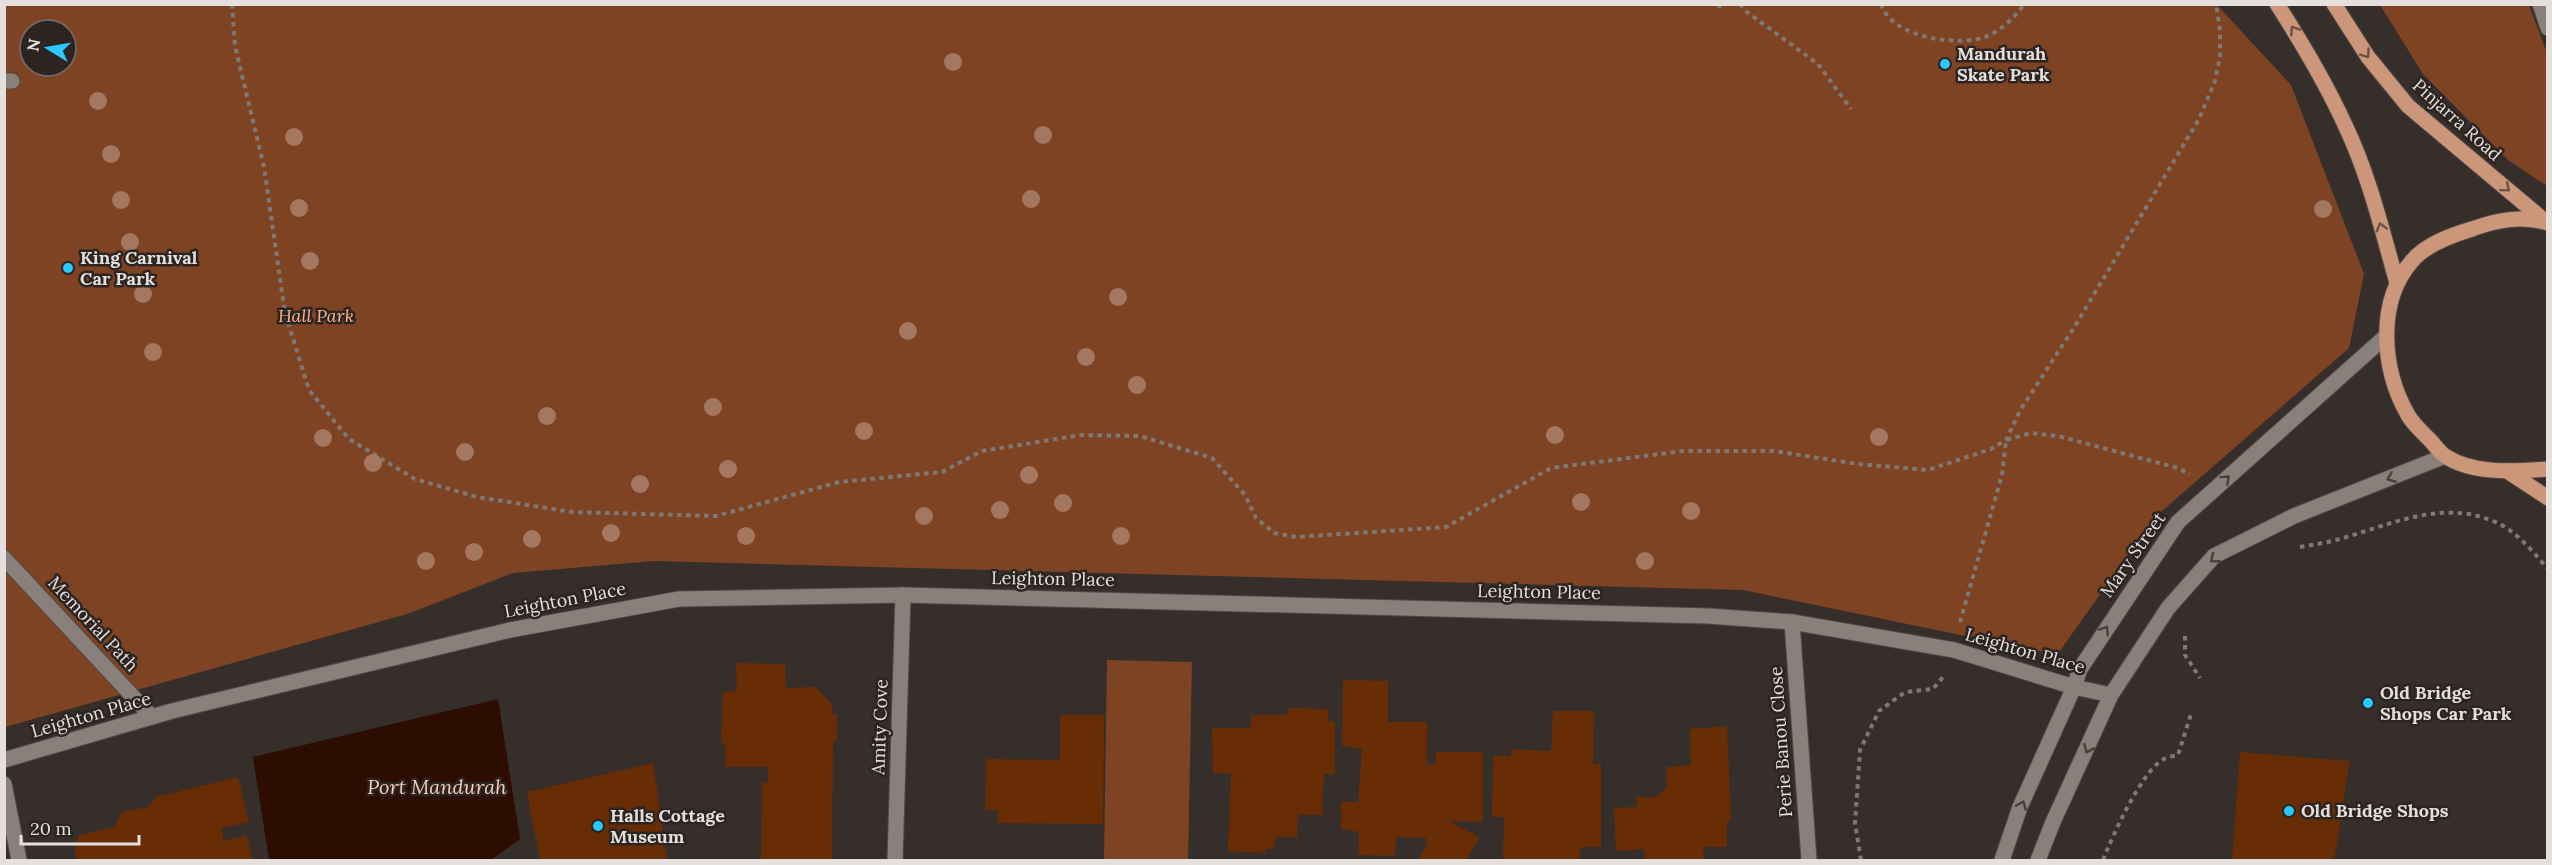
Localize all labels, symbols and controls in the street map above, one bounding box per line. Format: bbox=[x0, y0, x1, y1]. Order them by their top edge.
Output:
north arrow bbox=[18, 18, 78, 78]
one-way arrow bbox=[2290, 26, 2301, 37]
text: N bbox=[22, 37, 44, 53]
place label: Mandurah Skate Park bbox=[1957, 42, 2050, 86]
one-way arrow bbox=[2359, 47, 2370, 58]
marker: Mandurah Skate Park bbox=[1938, 57, 1952, 71]
street label: Pinjarra Road bbox=[2408, 74, 2507, 166]
one-way arrow bbox=[2499, 181, 2510, 192]
one-way arrow bbox=[2376, 222, 2388, 233]
place label: King Carnival Car Park bbox=[80, 246, 198, 290]
marker: King Carnival Car Park bbox=[61, 261, 75, 275]
park label: Hall Park bbox=[278, 304, 354, 327]
one-way arrow bbox=[2386, 471, 2397, 483]
one-way arrow bbox=[2219, 475, 2230, 486]
street label: Mary Street bbox=[2095, 507, 2170, 602]
one-way arrow bbox=[2210, 551, 2221, 562]
street label: Leighton Place bbox=[991, 566, 1115, 591]
street label: Memorial Path bbox=[43, 571, 144, 676]
street label: Leighton Place bbox=[502, 576, 628, 623]
street label: Leighton Place bbox=[1477, 579, 1601, 604]
street label: Leighton Place bbox=[1963, 622, 2088, 679]
one-way arrow bbox=[2098, 626, 2110, 636]
street label: Perie Banou Close bbox=[1764, 666, 1797, 818]
street label: Amity Cove bbox=[866, 679, 893, 776]
place label: Old Bridge Shops Car Park bbox=[2380, 681, 2512, 725]
street label: Leighton Place bbox=[28, 686, 154, 743]
marker: Old Bridge Shops Car Park bbox=[2361, 696, 2375, 710]
one-way arrow bbox=[2083, 742, 2095, 753]
water label: Port Mandurah bbox=[367, 774, 507, 799]
place label: Old Bridge Shops bbox=[2301, 799, 2449, 822]
one-way arrow bbox=[2015, 801, 2027, 812]
place label: Halls Cottage Museum bbox=[610, 804, 725, 848]
marker: Old Bridge Shops bbox=[2282, 804, 2296, 818]
scale bar bbox=[21, 808, 140, 846]
text: 20 m bbox=[30, 817, 72, 840]
marker: Halls Cottage Museum bbox=[591, 819, 605, 833]

